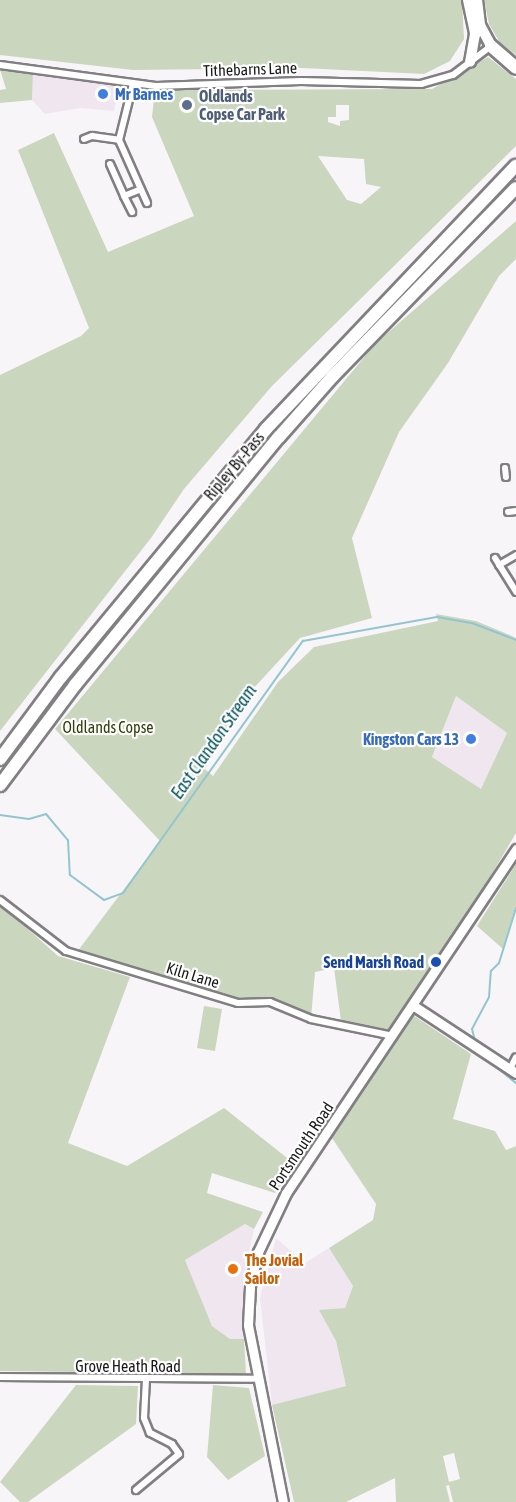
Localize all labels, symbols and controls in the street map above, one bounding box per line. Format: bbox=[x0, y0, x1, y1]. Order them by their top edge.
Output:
street label: Tithebarns Lane bbox=[203, 58, 297, 80]
place label: Mr Barnes bbox=[115, 84, 173, 104]
place label: Oldlands Copse Car Park bbox=[199, 86, 285, 124]
marker: Mr Barnes bbox=[96, 87, 110, 101]
marker: Oldlands Copse Car Park bbox=[180, 98, 194, 112]
street label: Ripley By-Pass bbox=[200, 428, 268, 504]
water label: East Clandon Stream bbox=[167, 681, 261, 803]
park label: Oldlands Copse bbox=[62, 717, 154, 737]
place label: Kingston Cars 13 bbox=[363, 729, 459, 749]
marker: Kingston Cars 13 bbox=[464, 732, 478, 746]
place label: Send Marsh Road bbox=[323, 952, 424, 972]
marker: Send Marsh Road bbox=[429, 955, 443, 969]
street label: Kiln Lane bbox=[164, 958, 222, 992]
street label: Portsmouth Road bbox=[265, 1098, 337, 1194]
place label: The Jovial Sailor bbox=[245, 1250, 303, 1288]
marker: The Jovial Sailor bbox=[226, 1262, 240, 1276]
street label: Grove Heath Road bbox=[75, 1356, 181, 1376]

